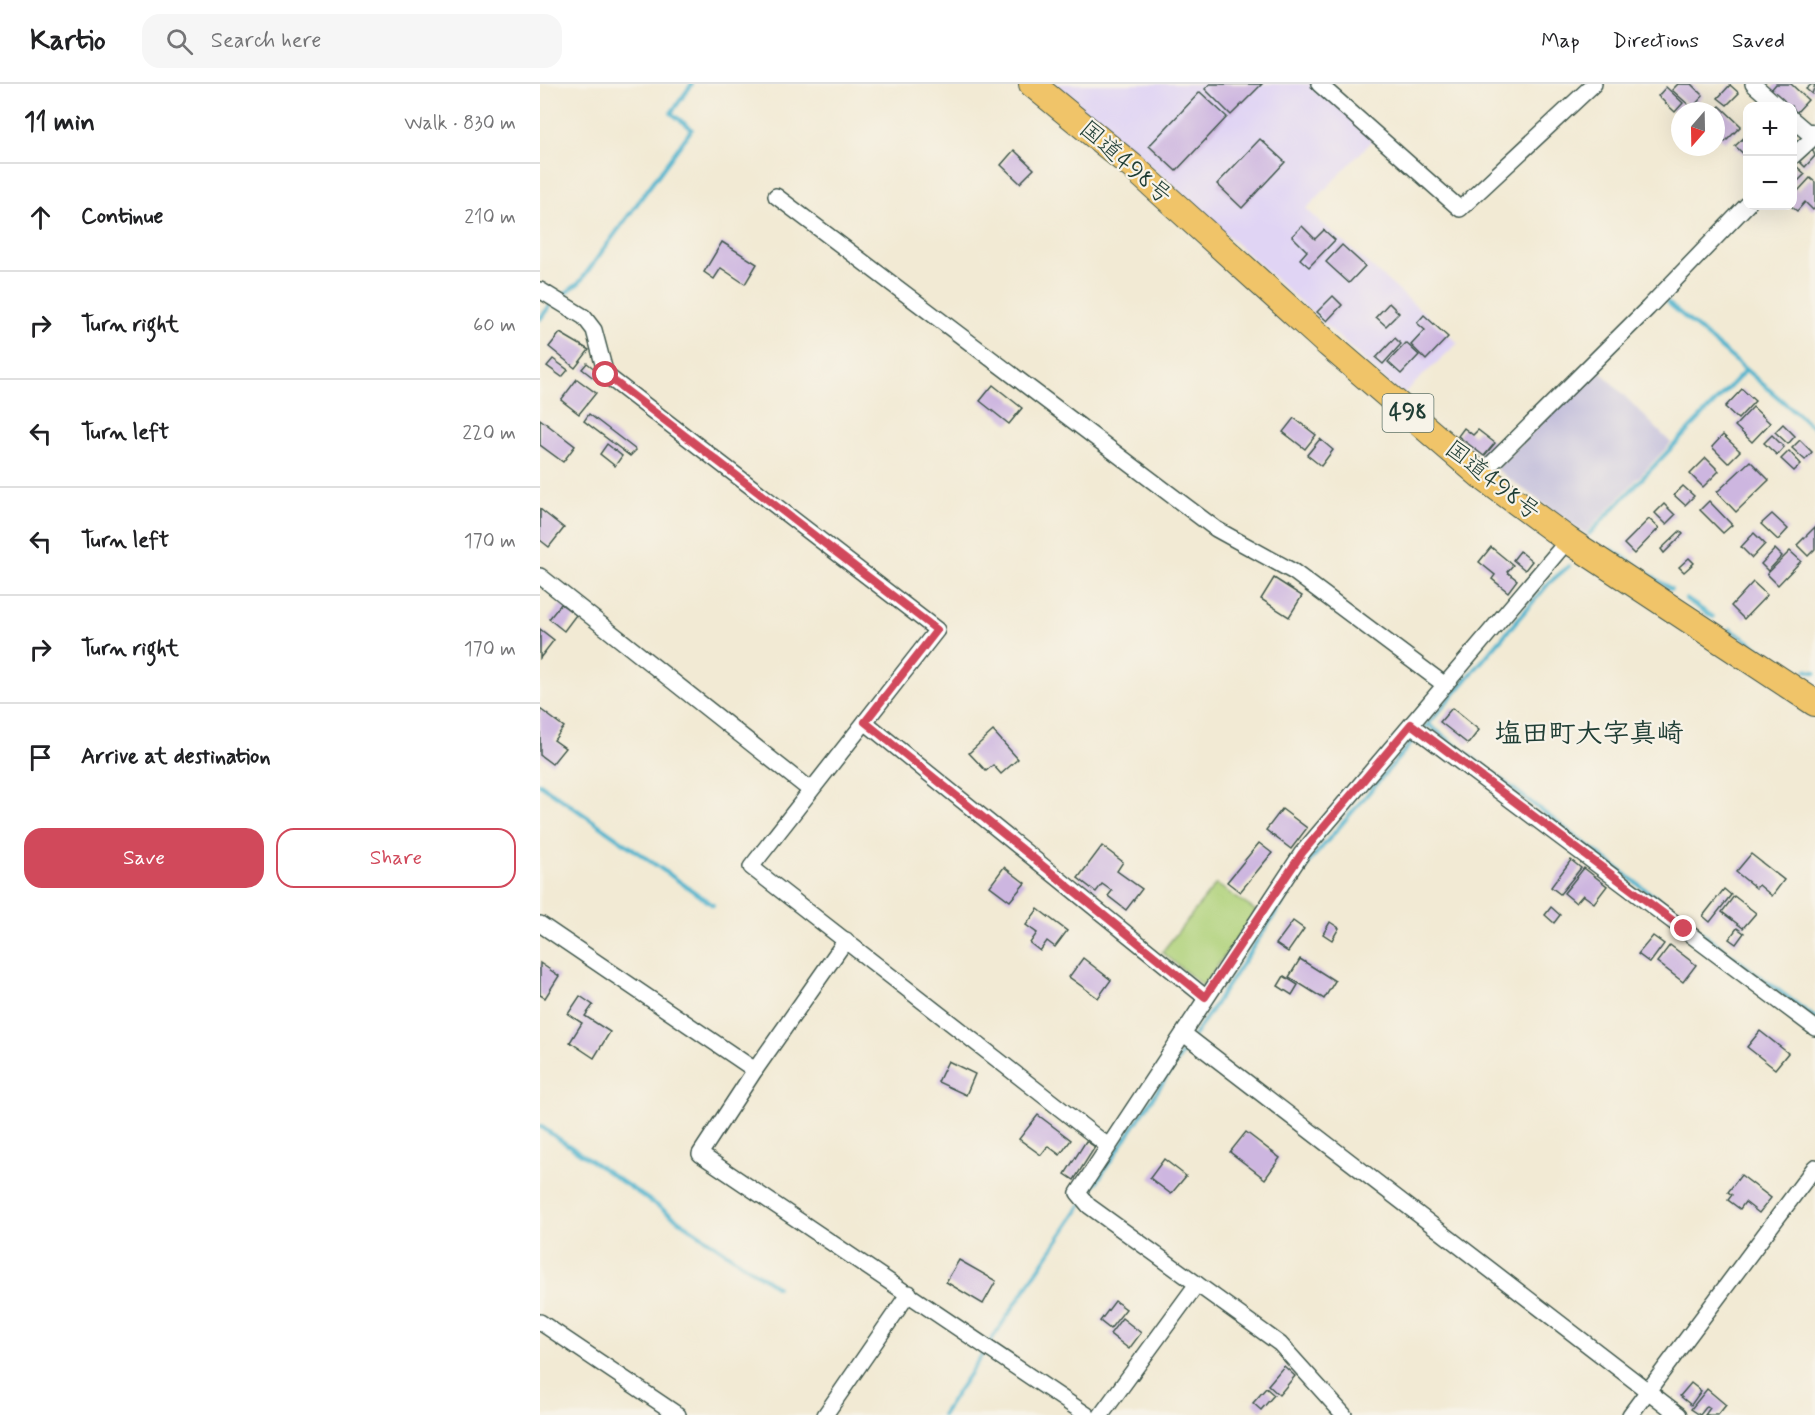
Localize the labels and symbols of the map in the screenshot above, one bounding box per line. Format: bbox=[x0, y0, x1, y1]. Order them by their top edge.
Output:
north arrow bbox=[1671, 102, 1725, 156]
street label: 国道498号 bbox=[1072, 114, 1178, 212]
route start bbox=[592, 361, 618, 387]
road number: 498 bbox=[1382, 394, 1434, 432]
street label: 国道498号 bbox=[1438, 434, 1546, 528]
district label: 塩田町大字真崎 bbox=[1495, 717, 1684, 752]
route end bbox=[1670, 915, 1696, 941]

